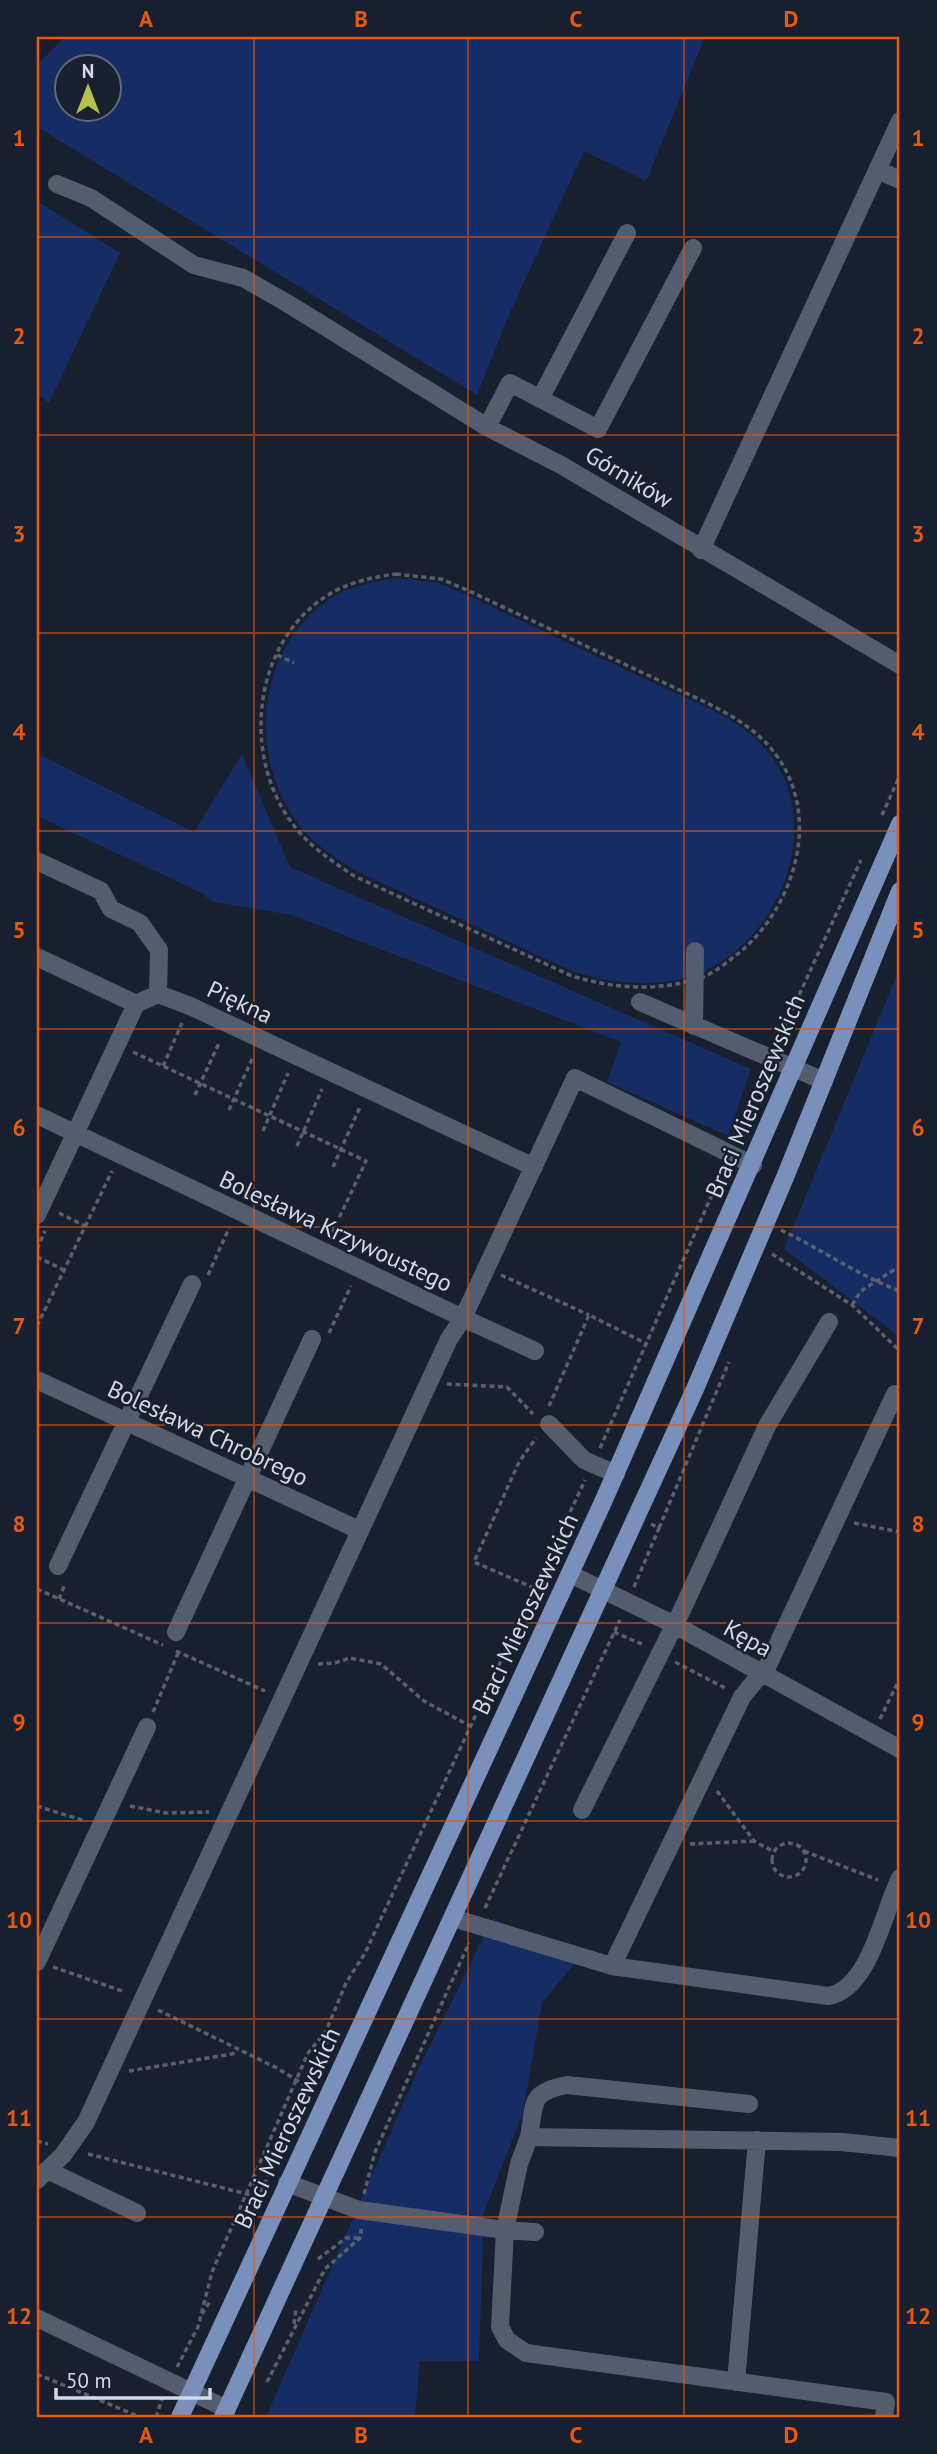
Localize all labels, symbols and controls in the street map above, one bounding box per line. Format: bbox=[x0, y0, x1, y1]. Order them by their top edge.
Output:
text: A bbox=[139, 4, 153, 33]
text: B bbox=[354, 4, 368, 33]
text: C bbox=[570, 4, 583, 33]
text: D bbox=[784, 4, 798, 33]
north arrow bbox=[52, 52, 122, 122]
text: N bbox=[82, 59, 94, 83]
text: 1 bbox=[12, 123, 26, 152]
text: 1 bbox=[911, 123, 925, 152]
text: 2 bbox=[12, 321, 26, 350]
text: 2 bbox=[911, 321, 925, 350]
street label: Górników bbox=[580, 439, 679, 515]
text: 3 bbox=[12, 519, 26, 548]
text: 3 bbox=[911, 519, 925, 548]
text: 4 bbox=[12, 717, 26, 746]
text: 4 bbox=[911, 717, 925, 746]
text: 5 bbox=[12, 915, 26, 944]
text: 5 bbox=[911, 915, 925, 944]
street label: Piękna bbox=[202, 973, 278, 1031]
street label: Braci Mieroszewskich bbox=[698, 989, 812, 1203]
text: 6 bbox=[12, 1113, 26, 1142]
text: 6 bbox=[911, 1113, 925, 1142]
street label: Bolesława Krzywoustego bbox=[214, 1163, 458, 1299]
text: 7 bbox=[12, 1311, 26, 1340]
text: 7 bbox=[911, 1311, 925, 1340]
street label: Bolesława Chrobrego bbox=[103, 1373, 313, 1493]
street label: Braci Mieroszewskich bbox=[465, 1508, 585, 1720]
text: 8 bbox=[12, 1509, 26, 1538]
text: 8 bbox=[911, 1509, 925, 1538]
street label: Kępa bbox=[718, 1612, 778, 1664]
text: 9 bbox=[12, 1707, 26, 1736]
text: 9 bbox=[911, 1707, 925, 1736]
text: 10 bbox=[6, 1905, 32, 1934]
text: 10 bbox=[905, 1905, 931, 1934]
street label: Braci Mieroszewskich bbox=[227, 2022, 347, 2234]
text: 11 bbox=[6, 2103, 32, 2132]
text: 11 bbox=[905, 2103, 931, 2132]
text: 12 bbox=[6, 2301, 32, 2330]
text: 12 bbox=[905, 2301, 931, 2330]
scale bar bbox=[56, 2356, 210, 2400]
text: 50 m bbox=[66, 2367, 112, 2394]
text: A bbox=[139, 2420, 153, 2449]
text: B bbox=[354, 2420, 368, 2449]
text: C bbox=[570, 2420, 583, 2449]
text: D bbox=[784, 2420, 798, 2449]

